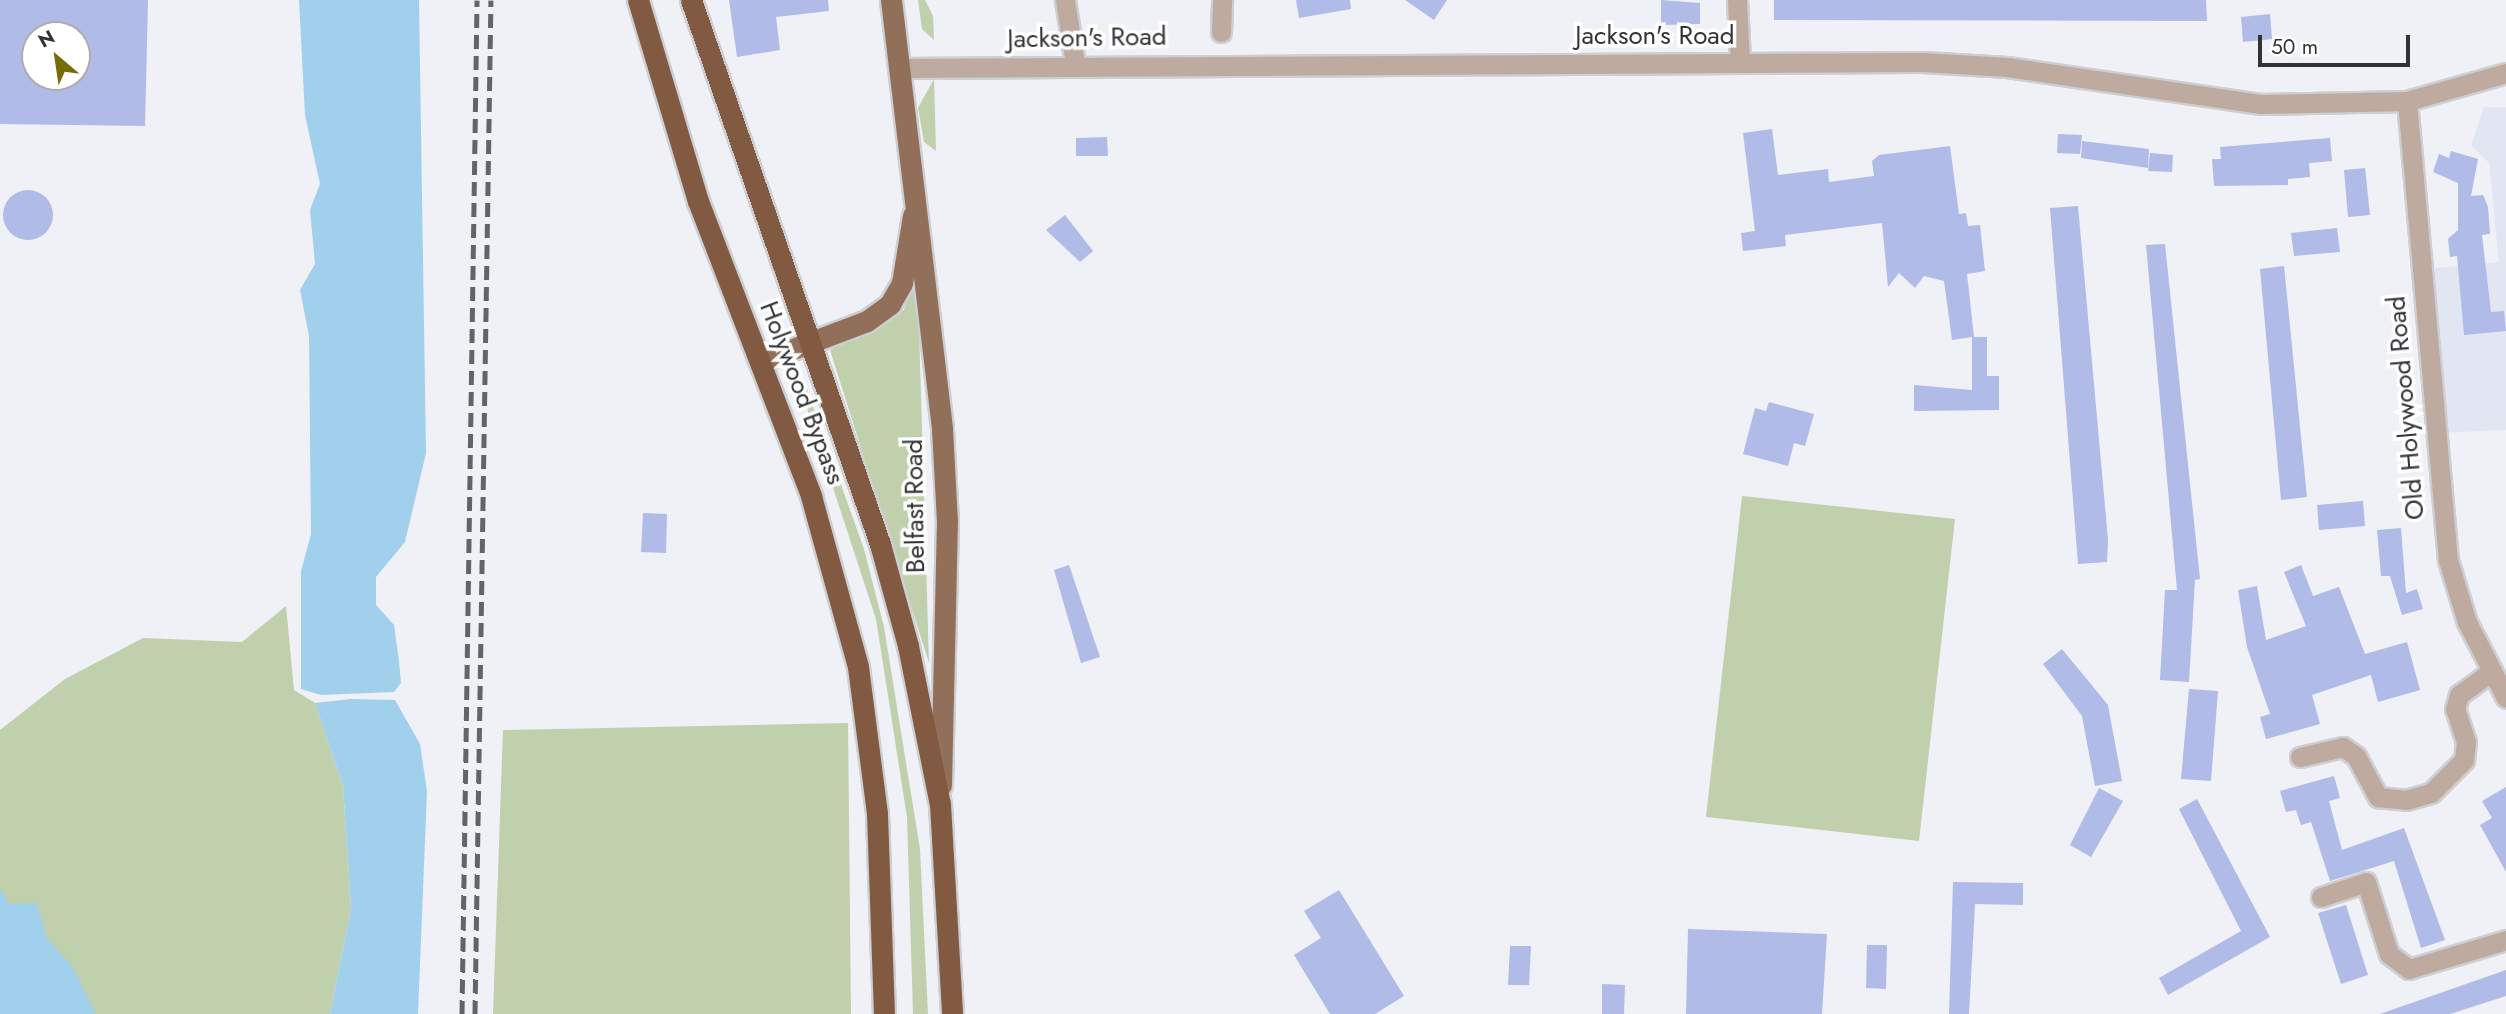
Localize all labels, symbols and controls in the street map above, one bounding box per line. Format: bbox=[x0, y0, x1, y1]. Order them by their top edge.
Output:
street label: Jackson's Road bbox=[1575, 20, 1735, 52]
north arrow bbox=[21, 21, 91, 91]
street label: Jackson's Road bbox=[1007, 21, 1167, 55]
scale bar bbox=[2261, 21, 2413, 65]
text: N bbox=[33, 23, 60, 54]
text: 50 m bbox=[2271, 32, 2318, 62]
street label: Old Holywood Road bbox=[2381, 295, 2431, 521]
street label: Holywood Bypass bbox=[753, 297, 851, 489]
street label: Belfast Road bbox=[898, 439, 932, 573]

